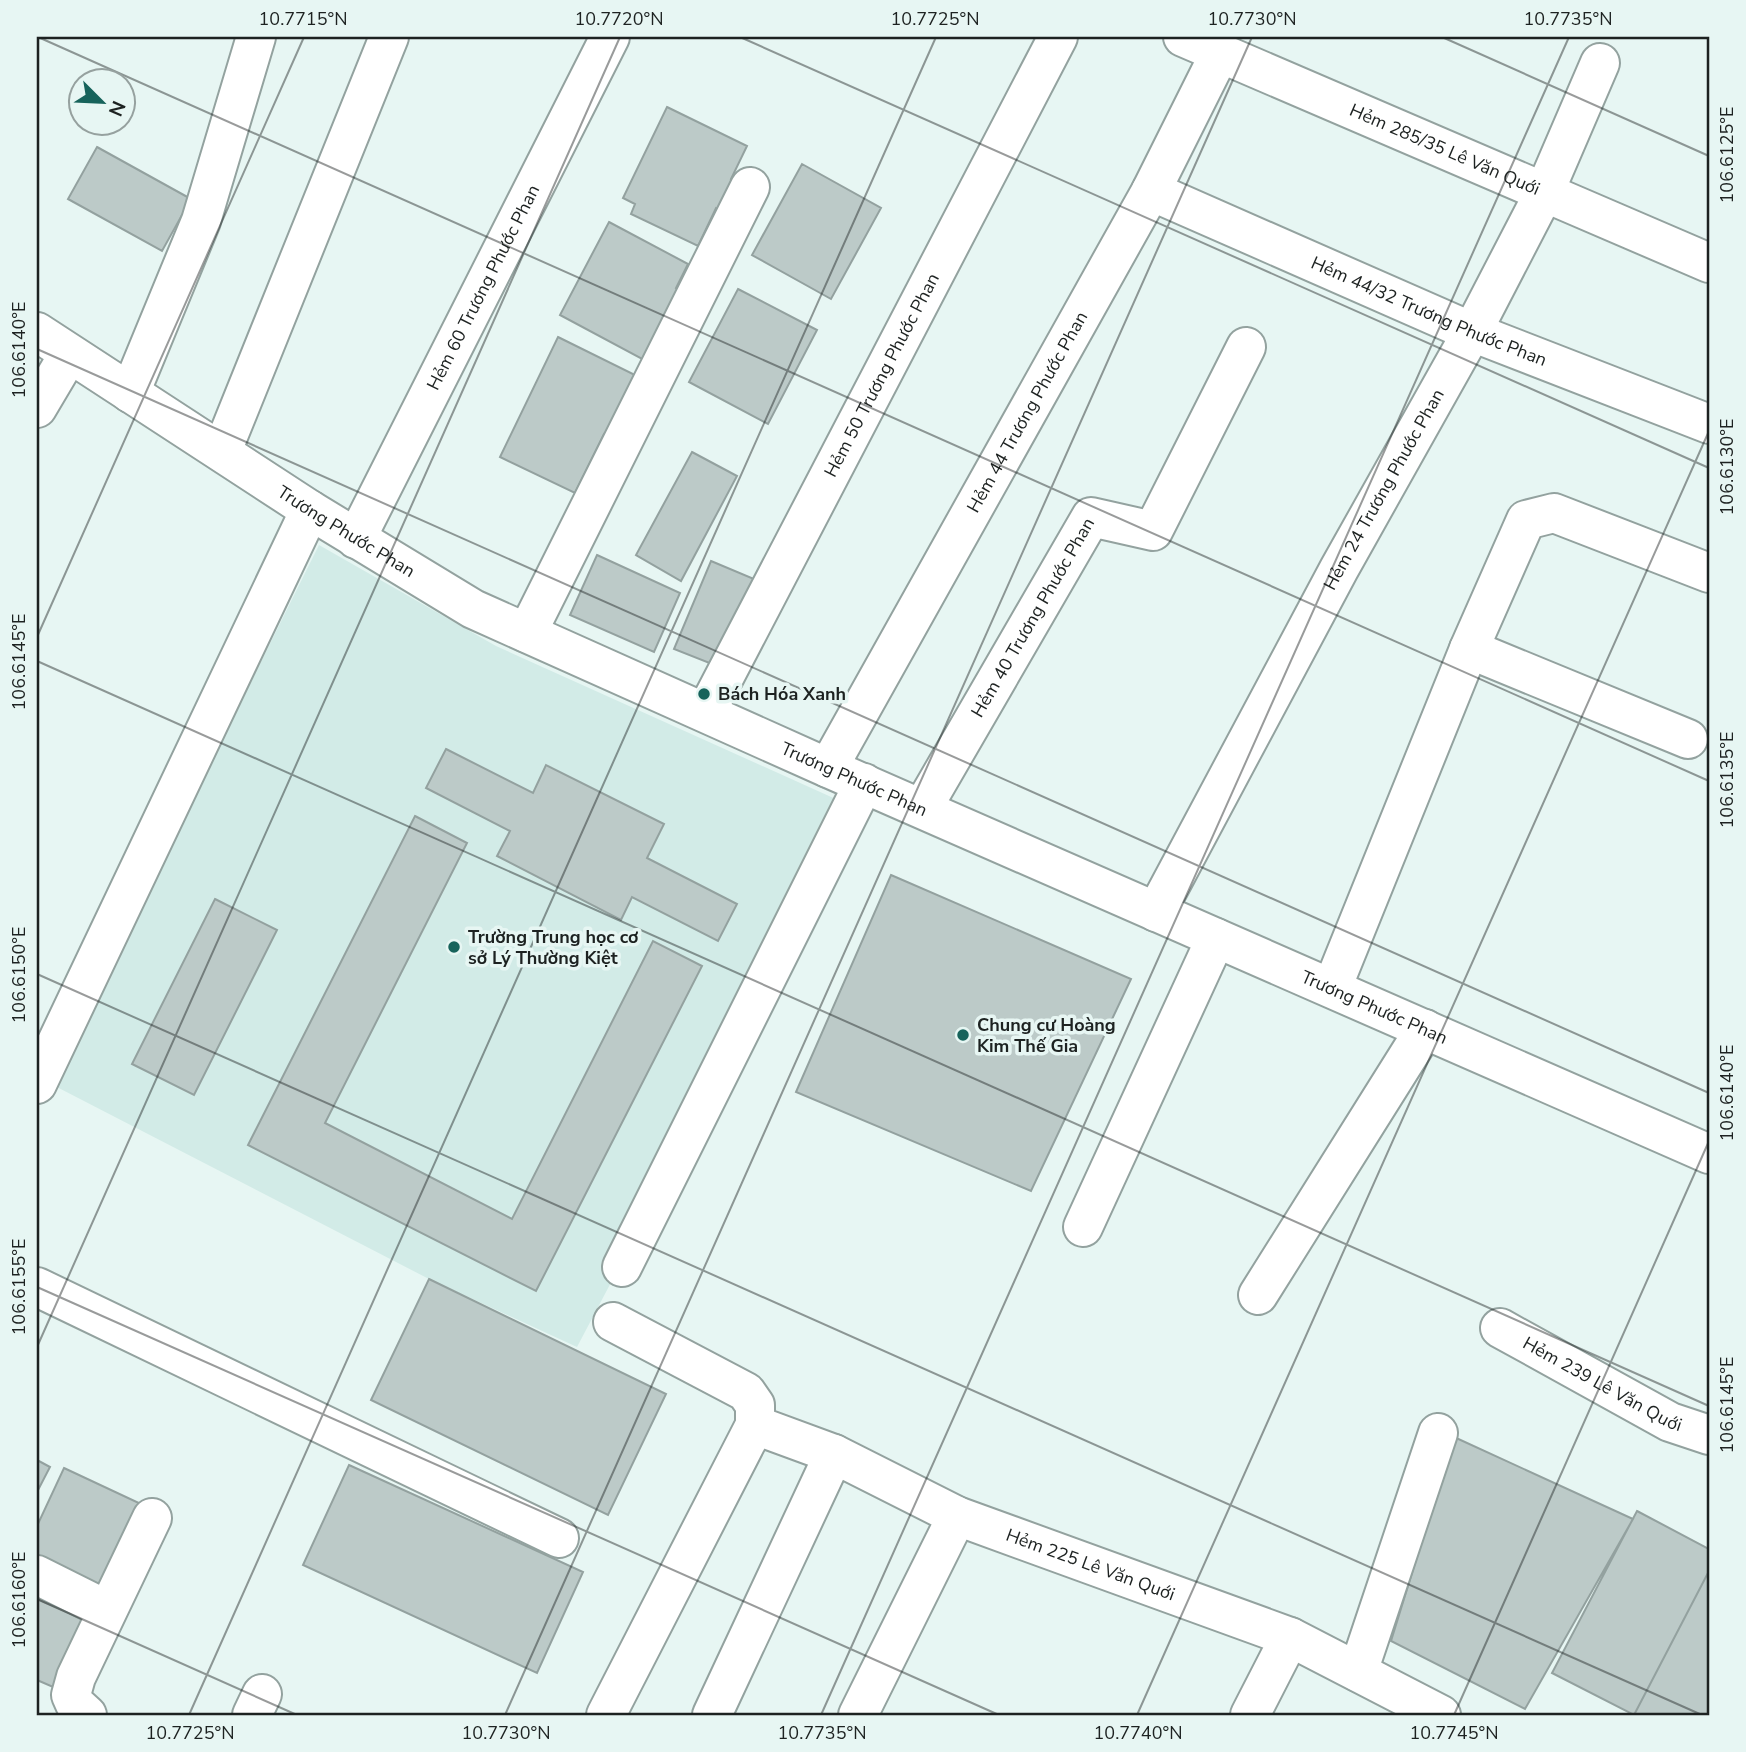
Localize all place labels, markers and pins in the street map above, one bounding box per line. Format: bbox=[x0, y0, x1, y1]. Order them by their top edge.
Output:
place label: Bách Hóa Xanh bbox=[718, 682, 846, 706]
marker: Bách Hóa Xanh bbox=[696, 686, 712, 702]
place label: Trường Trung học cơ sở Lý Thường Kiệt bbox=[468, 925, 638, 970]
marker: Trường Trung học cơ sở Lý Thường Kiệt bbox=[446, 939, 462, 955]
place label: Chung cư Hoàng Kim Thế Gia bbox=[977, 1013, 1116, 1058]
marker: Chung cư Hoàng Kim Thế Gia bbox=[955, 1027, 971, 1043]

